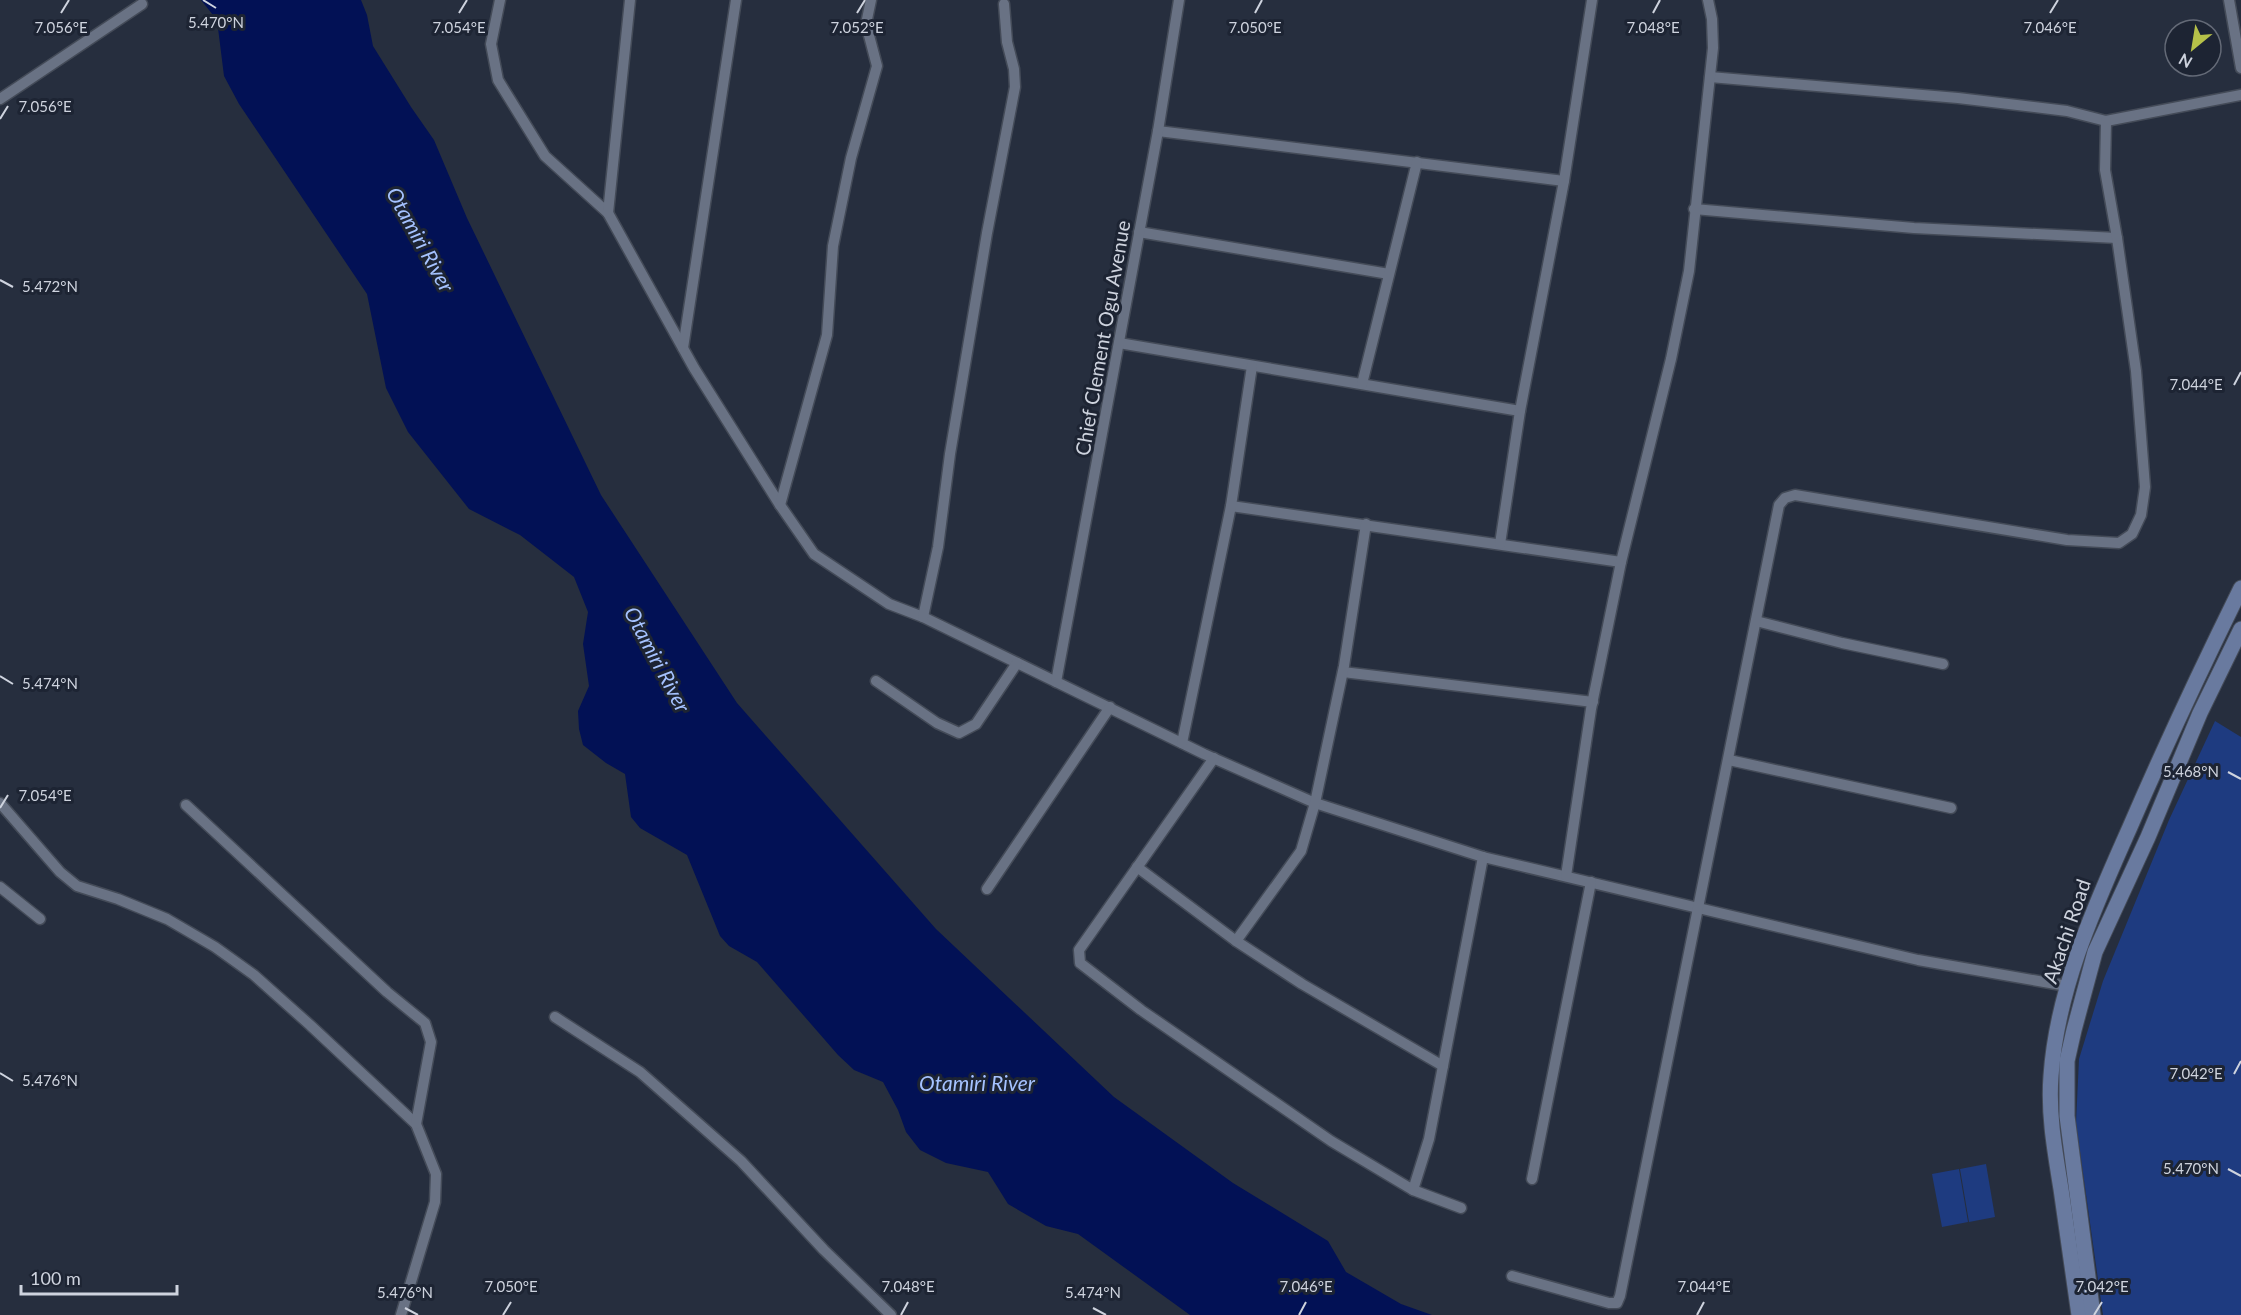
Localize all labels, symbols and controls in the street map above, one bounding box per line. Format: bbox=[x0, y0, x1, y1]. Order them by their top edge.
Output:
text: 5.470°N bbox=[188, 13, 244, 31]
text: 7.056°E bbox=[34, 18, 88, 36]
text: 7.054°E bbox=[432, 18, 486, 36]
text: 7.052°E bbox=[830, 18, 884, 36]
text: 7.050°E bbox=[1228, 18, 1282, 36]
text: 7.048°E bbox=[1626, 18, 1680, 36]
text: 7.046°E bbox=[2023, 18, 2077, 36]
north arrow bbox=[2163, 18, 2223, 78]
text: N bbox=[2175, 50, 2195, 73]
text: 7.056°E bbox=[18, 97, 72, 115]
water label: Otamiri River bbox=[382, 182, 460, 296]
street label: Chief Clement Ogu Avenue bbox=[1069, 218, 1135, 458]
text: 5.472°N bbox=[22, 277, 78, 295]
text: 7.044°E bbox=[2169, 375, 2223, 393]
water label: Otamiri River bbox=[620, 602, 697, 717]
text: 5.474°N bbox=[22, 674, 78, 692]
text: 5.468°N bbox=[2163, 762, 2219, 780]
text: 7.054°E bbox=[18, 786, 72, 804]
street label: Akachi Road bbox=[2037, 876, 2095, 986]
text: 7.042°E bbox=[2169, 1064, 2223, 1082]
water label: Otamiri River bbox=[919, 1070, 1036, 1095]
text: 5.476°N bbox=[22, 1071, 78, 1089]
text: 5.470°N bbox=[2163, 1159, 2219, 1177]
scale bar bbox=[21, 1258, 177, 1296]
text: 100 m bbox=[30, 1267, 81, 1289]
text: 7.050°E bbox=[484, 1277, 538, 1295]
text: 7.048°E bbox=[881, 1277, 935, 1295]
text: 7.046°E bbox=[1279, 1277, 1333, 1295]
text: 7.044°E bbox=[1677, 1277, 1731, 1295]
text: 7.042°E bbox=[2075, 1277, 2129, 1295]
text: 5.476°N bbox=[377, 1283, 433, 1301]
text: 5.474°N bbox=[1065, 1283, 1121, 1301]

